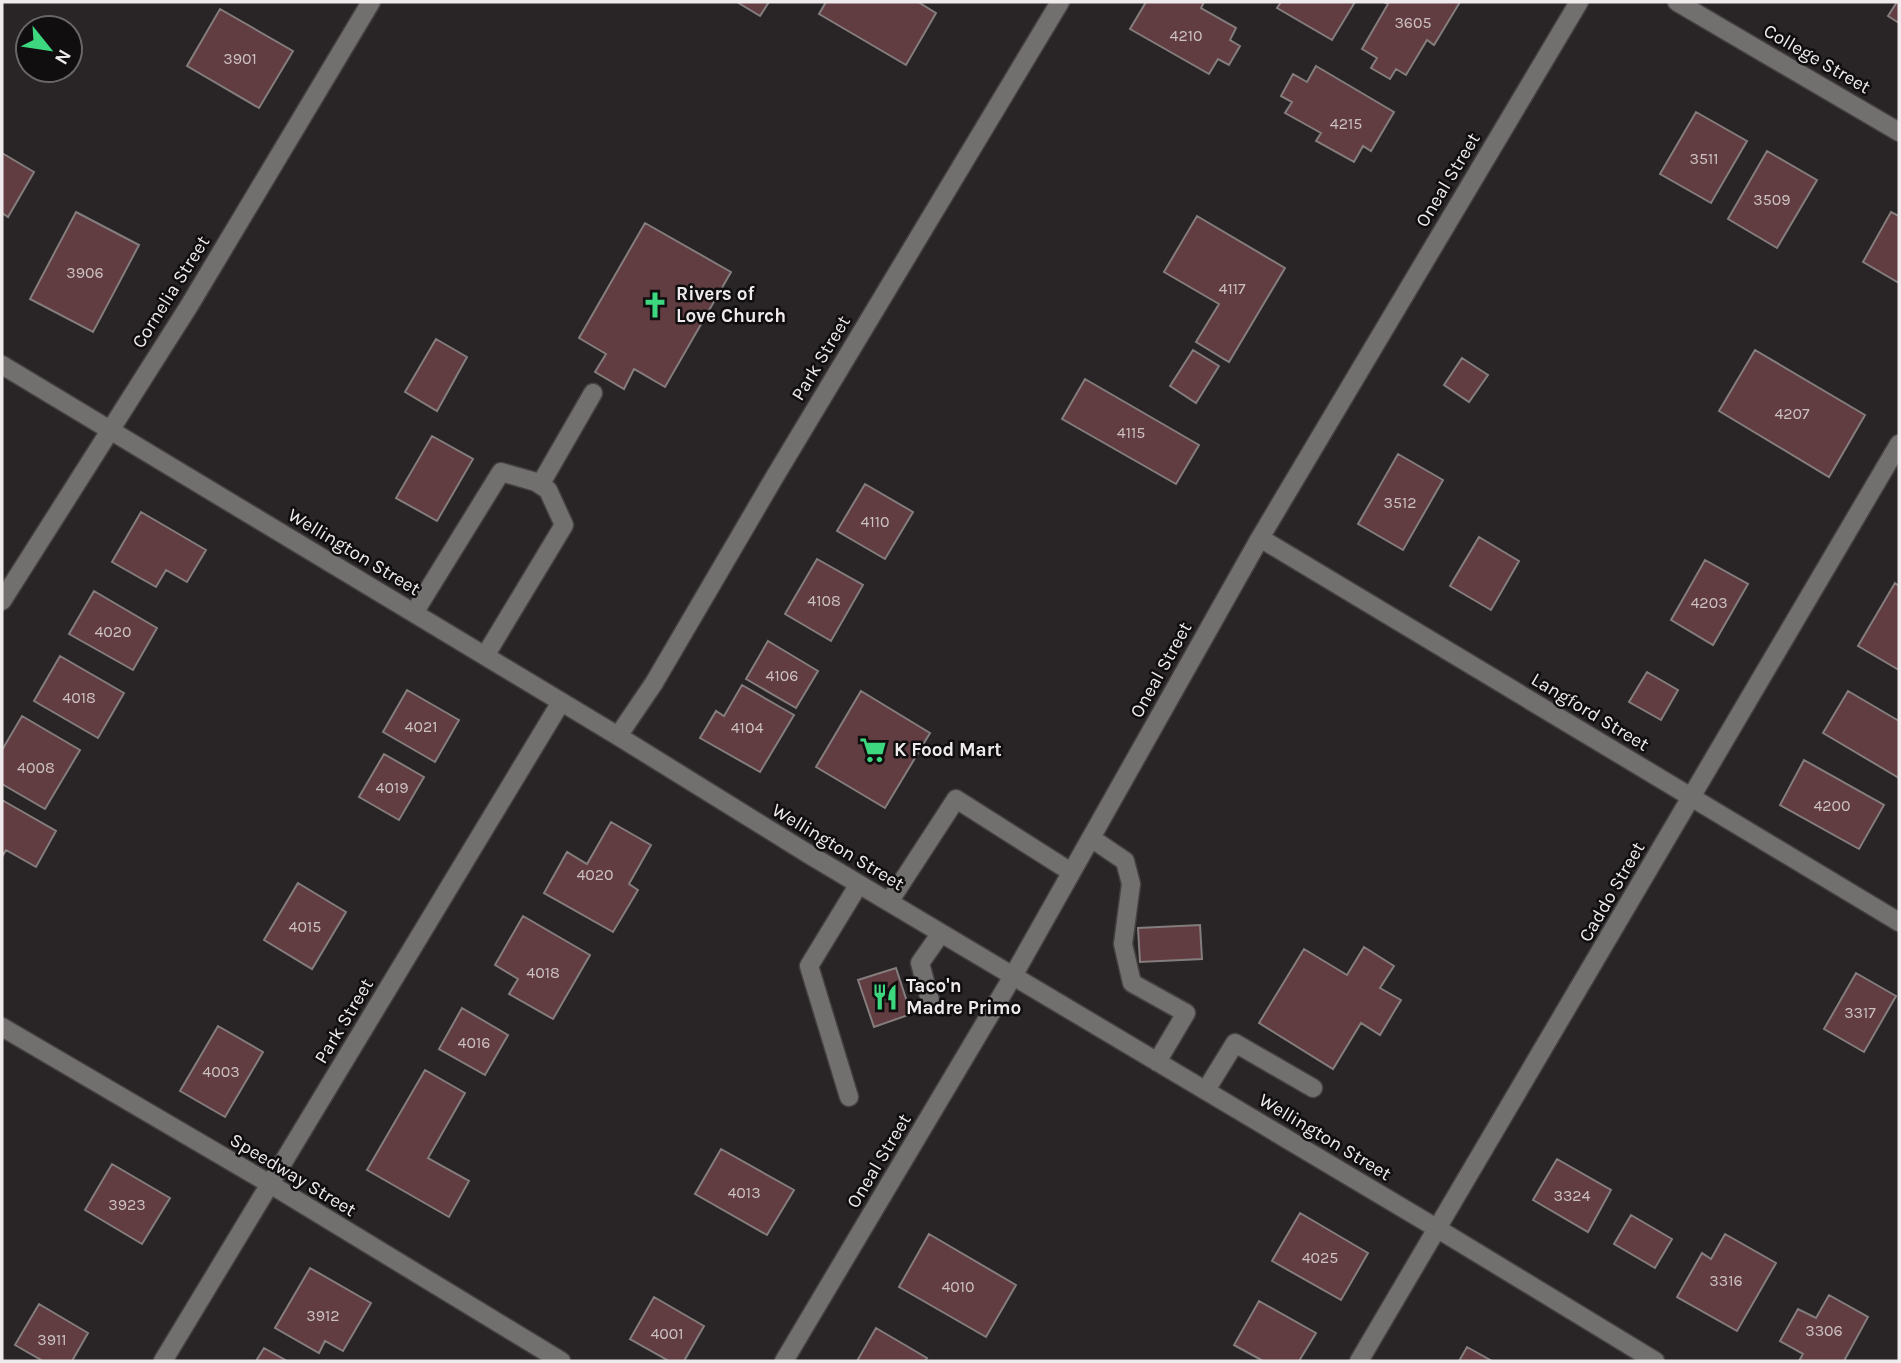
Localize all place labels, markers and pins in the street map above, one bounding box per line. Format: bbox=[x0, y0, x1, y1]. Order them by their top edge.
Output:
place label: Rivers of Love Church bbox=[676, 283, 786, 327]
church icon: Rivers of Love Church bbox=[640, 290, 670, 320]
supermarket icon: K Food Mart bbox=[858, 735, 888, 765]
place label: K Food Mart bbox=[894, 739, 1002, 761]
place label: Taco'n Madre Primo bbox=[906, 975, 1021, 1019]
restaurant icon: Taco'n Madre Primo bbox=[870, 982, 900, 1012]

